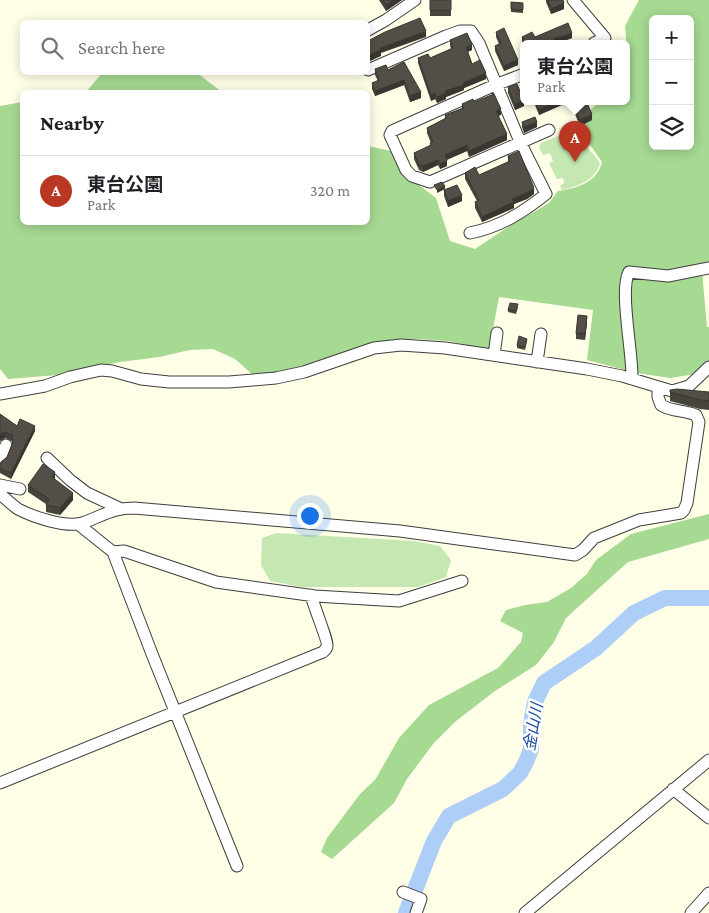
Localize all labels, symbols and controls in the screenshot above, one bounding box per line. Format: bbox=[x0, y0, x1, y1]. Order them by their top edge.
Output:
map controls bbox=[649, 15, 694, 150]
button: + bbox=[649, 15, 694, 60]
search box bbox=[20, 20, 370, 75]
icon: search bbox=[38, 34, 66, 62]
text: Search here bbox=[78, 37, 165, 58]
popup bbox=[520, 40, 630, 105]
text: 東台公園 bbox=[537, 56, 613, 77]
button: − bbox=[649, 60, 694, 105]
text: Park bbox=[537, 78, 565, 95]
button: layers bbox=[649, 105, 694, 150]
text: Nearby bbox=[40, 111, 104, 135]
pin: A bbox=[559, 121, 591, 162]
text: 東台公園 bbox=[87, 174, 163, 195]
text: A bbox=[51, 182, 61, 199]
text: 320 m bbox=[310, 182, 350, 199]
text: Park bbox=[87, 196, 115, 213]
your location bbox=[297, 503, 323, 529]
water label: 金山川 bbox=[520, 700, 546, 752]

